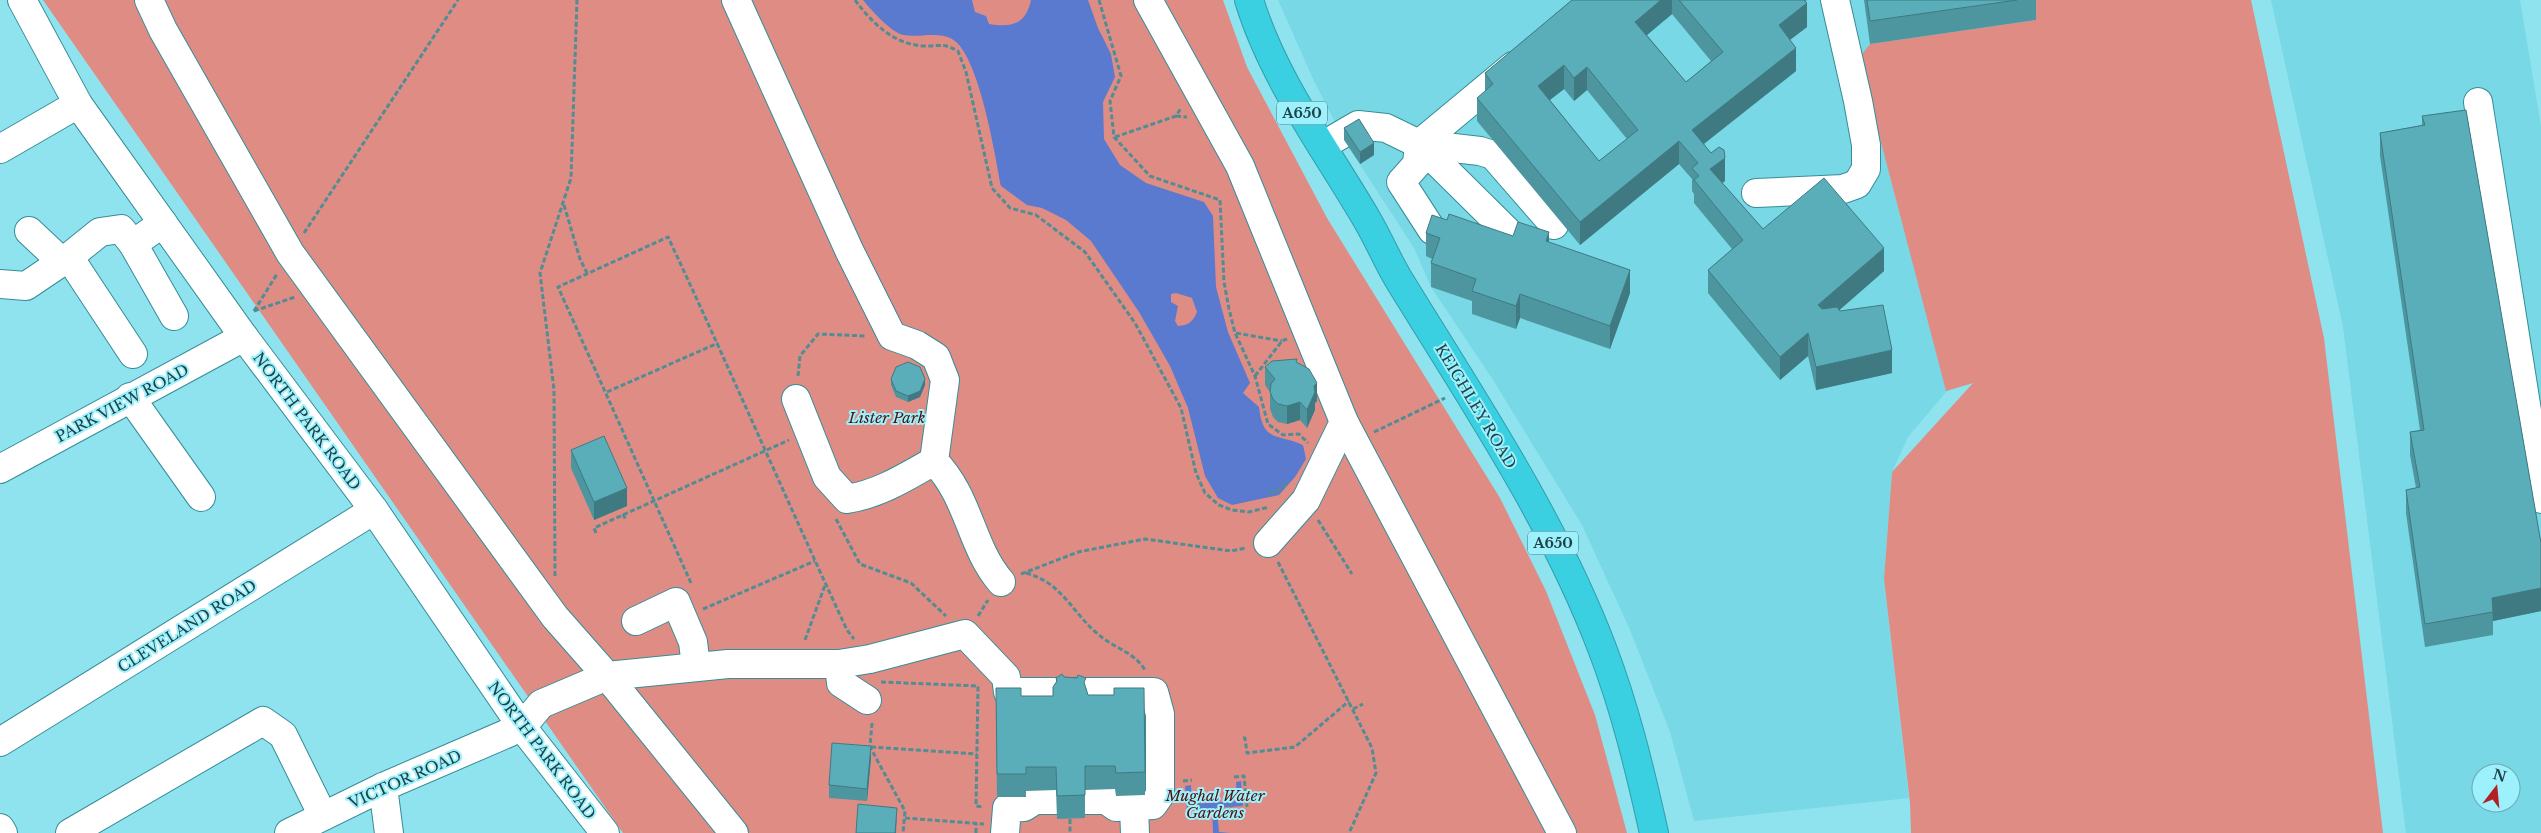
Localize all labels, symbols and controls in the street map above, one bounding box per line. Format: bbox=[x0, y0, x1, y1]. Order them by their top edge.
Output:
road number: A650 bbox=[1277, 102, 1327, 125]
street label: KEIGHLEY ROAD bbox=[1431, 340, 1521, 472]
street label: NORTH PARK ROAD bbox=[249, 348, 365, 494]
street label: PARK VIEW ROAD bbox=[52, 360, 192, 446]
park label: Lister Park bbox=[848, 408, 925, 427]
road number: A650 bbox=[1528, 532, 1578, 554]
street label: CLEVELAND ROAD bbox=[114, 576, 260, 676]
street label: NORTH PARK ROAD bbox=[484, 677, 600, 823]
street label: VICTOR ROAD bbox=[345, 746, 464, 813]
north arrow bbox=[2471, 763, 2521, 813]
text: N bbox=[2491, 765, 2508, 786]
park label: Mughal Water Gardens bbox=[1164, 786, 1266, 822]

